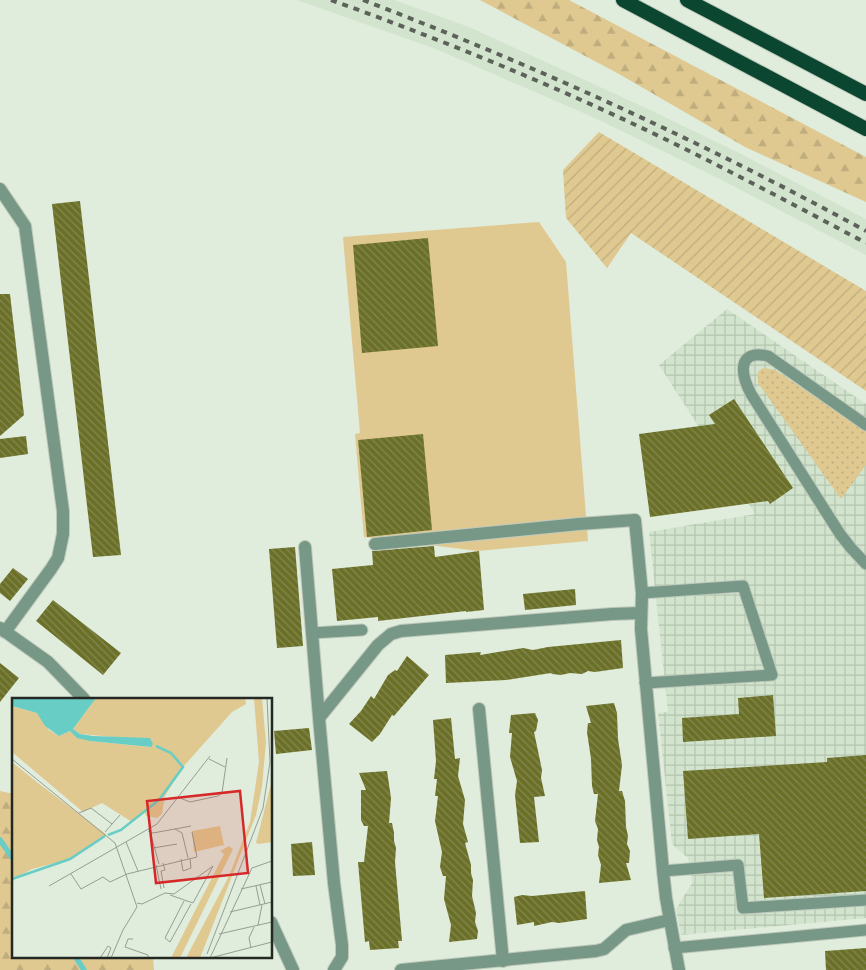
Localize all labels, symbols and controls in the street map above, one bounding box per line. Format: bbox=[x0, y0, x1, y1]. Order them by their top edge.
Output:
inset map bbox=[12, 698, 272, 958]

